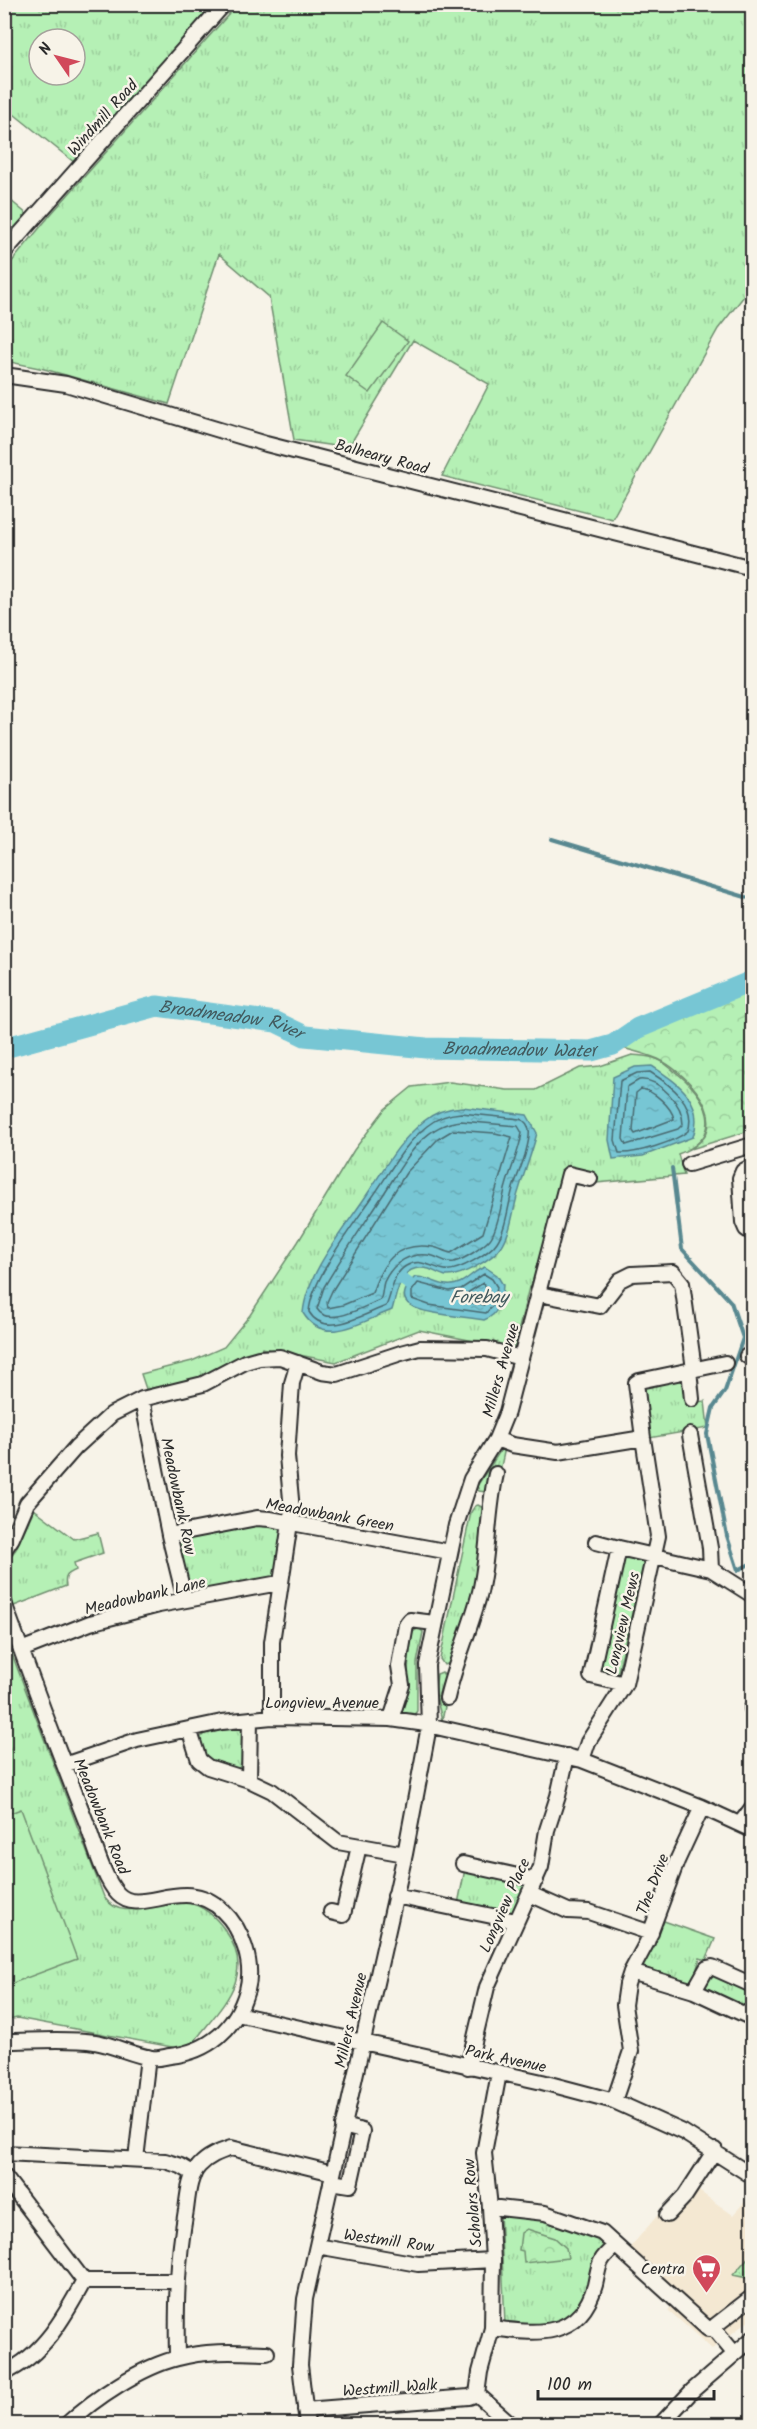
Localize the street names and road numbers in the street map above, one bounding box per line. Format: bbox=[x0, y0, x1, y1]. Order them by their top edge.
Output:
street label: Windmill Road bbox=[62, 73, 145, 162]
street label: Balheary Road bbox=[332, 433, 432, 482]
street label: Millers Avenue bbox=[476, 1320, 527, 1421]
street label: Meadowbank Row bbox=[153, 1435, 202, 1557]
street label: Meadowbank Green bbox=[264, 1492, 396, 1539]
street label: Longview Mews bbox=[600, 1569, 647, 1677]
street label: Meadowbank Lane bbox=[82, 1570, 208, 1623]
street label: Longview Avenue bbox=[265, 1691, 379, 1716]
street label: Meadowbank Road bbox=[66, 1755, 136, 1880]
street label: The Drive bbox=[630, 1850, 677, 1919]
street label: Longview Place bbox=[473, 1854, 537, 1957]
street label: Millers Avenue bbox=[328, 1970, 375, 2070]
street label: Park Avenue bbox=[463, 2039, 549, 2080]
street label: Scholars Row bbox=[457, 2157, 490, 2248]
street label: Westmill Row bbox=[342, 2223, 436, 2260]
street label: Westmill Walk bbox=[342, 2373, 439, 2404]

